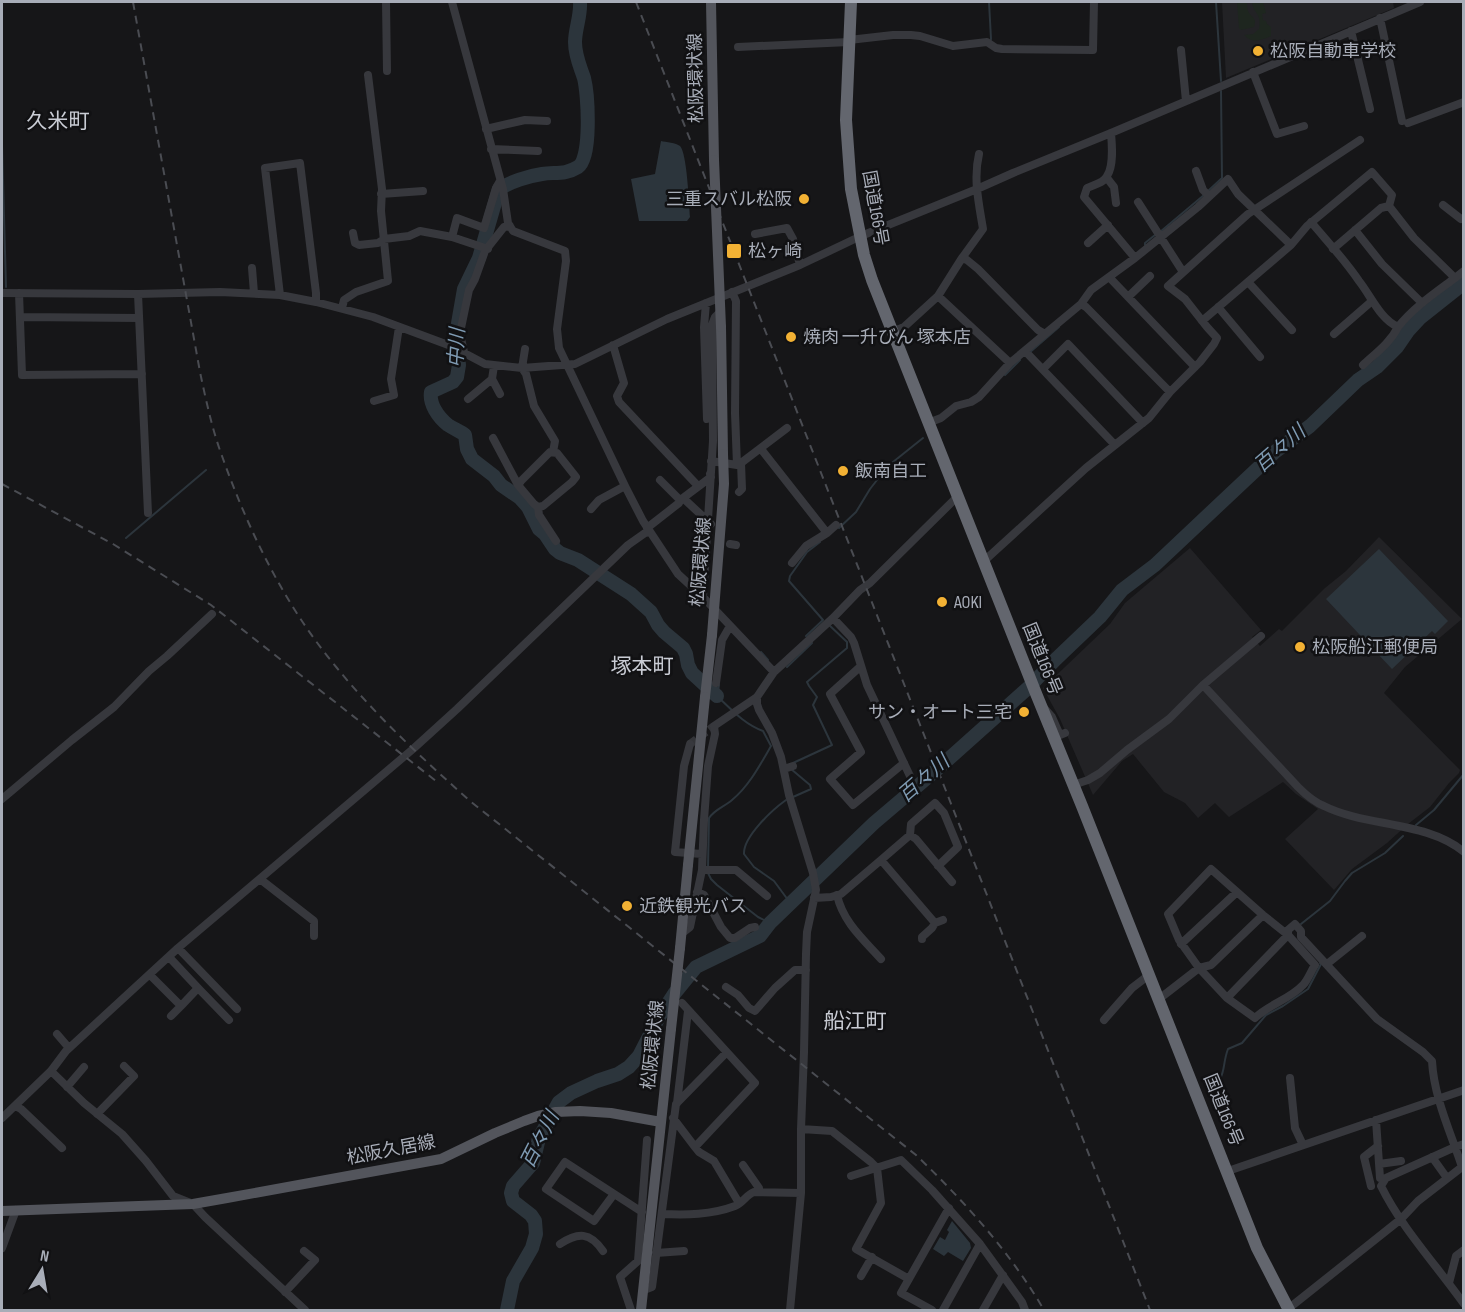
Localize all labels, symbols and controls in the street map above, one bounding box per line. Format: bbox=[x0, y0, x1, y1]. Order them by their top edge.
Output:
street label: 松阪環状線 bbox=[685, 33, 707, 123]
place label: 松阪自動車学校 bbox=[1270, 41, 1396, 62]
marker: 松阪自動車学校 bbox=[1251, 44, 1265, 58]
district label: 久米町 bbox=[27, 109, 90, 134]
street label: 国道166号 bbox=[858, 169, 892, 247]
place label: 三重スバル松阪 bbox=[666, 189, 792, 210]
marker: 三重スバル松阪 bbox=[797, 192, 811, 206]
place label: 松ヶ崎 bbox=[748, 241, 802, 262]
marker: 松ヶ崎 bbox=[725, 242, 743, 260]
water label: 中川 bbox=[444, 325, 470, 369]
place label: 焼肉 一升びん 塚本店 bbox=[803, 327, 971, 348]
marker: 焼肉 一升びん 塚本店 bbox=[784, 330, 798, 344]
water label: 百々川 bbox=[1249, 419, 1312, 478]
place label: 飯南自工 bbox=[855, 461, 927, 482]
marker: 飯南自工 bbox=[836, 464, 850, 478]
street label: 松阪環状線 bbox=[687, 516, 715, 608]
place label: AOKI bbox=[953, 592, 982, 613]
marker: AOKI bbox=[935, 595, 949, 609]
street label: 国道166号 bbox=[1018, 620, 1066, 698]
place label: 松阪船江郵便局 bbox=[1312, 637, 1438, 658]
marker: 松阪船江郵便局 bbox=[1293, 640, 1307, 654]
district label: 塚本町 bbox=[611, 654, 674, 679]
place label: サン・オート三宅 bbox=[868, 702, 1012, 723]
marker: サン・オート三宅 bbox=[1017, 705, 1031, 719]
water label: 百々川 bbox=[893, 749, 956, 808]
place label: 近鉄観光バス bbox=[639, 896, 747, 917]
marker: 近鉄観光バス bbox=[620, 899, 634, 913]
street label: 松阪環状線 bbox=[638, 999, 668, 1091]
district label: 船江町 bbox=[824, 1009, 887, 1034]
street label: 国道166号 bbox=[1199, 1071, 1247, 1149]
water label: 百々川 bbox=[516, 1106, 565, 1172]
street label: 松阪久居線 bbox=[345, 1131, 437, 1169]
north arrow bbox=[12, 1240, 72, 1300]
text: N bbox=[39, 1247, 51, 1267]

